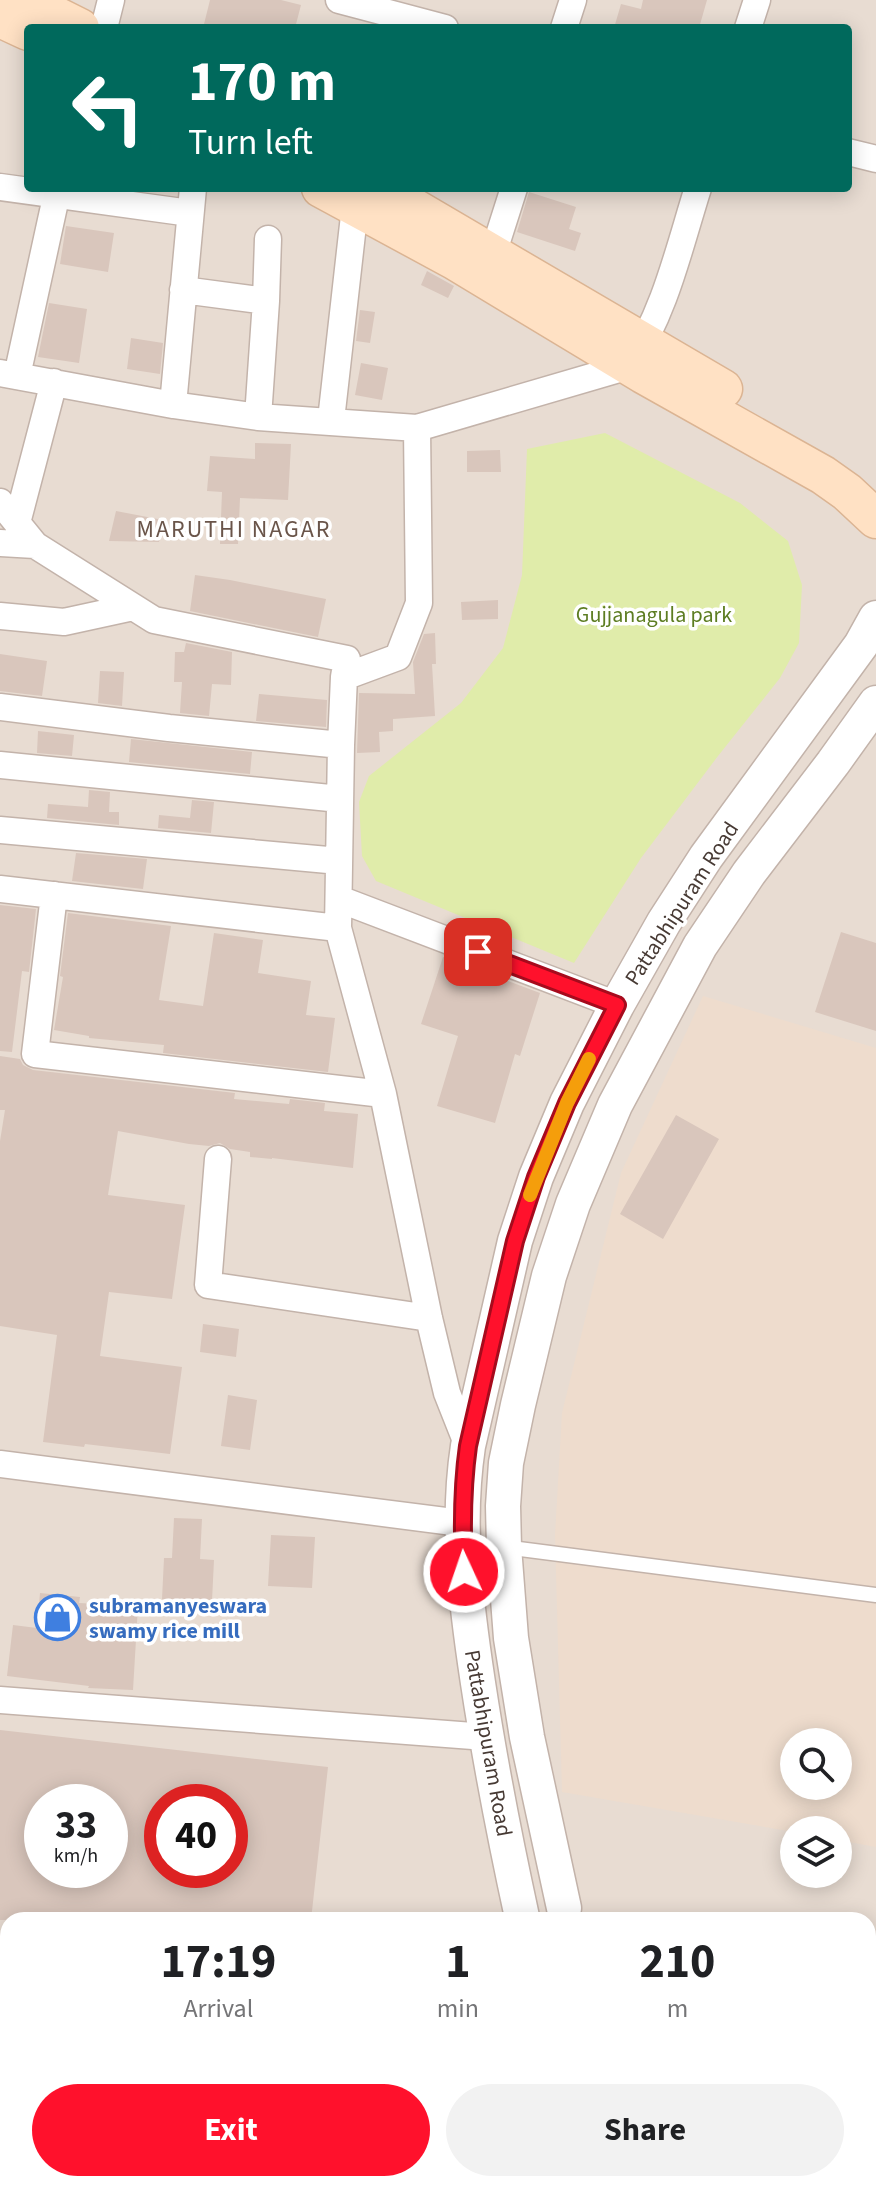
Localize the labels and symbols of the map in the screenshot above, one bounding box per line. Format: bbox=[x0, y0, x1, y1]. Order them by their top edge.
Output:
district label: MARUTHI NAGAR bbox=[137, 512, 331, 547]
park label: Gujjanagula park bbox=[576, 599, 732, 631]
street label: Pattabhipuram Road bbox=[617, 816, 747, 992]
pin bbox=[444, 918, 512, 986]
position arrow bbox=[422, 1530, 506, 1614]
place label: subramanyeswara swamy rice mill bbox=[89, 1590, 267, 1647]
shop icon: subramanyeswara swamy rice mill bbox=[34, 1594, 82, 1642]
street label: Pattabhipuram Road bbox=[456, 1647, 520, 1839]
speed limit sign: 40 bbox=[144, 1784, 248, 1888]

